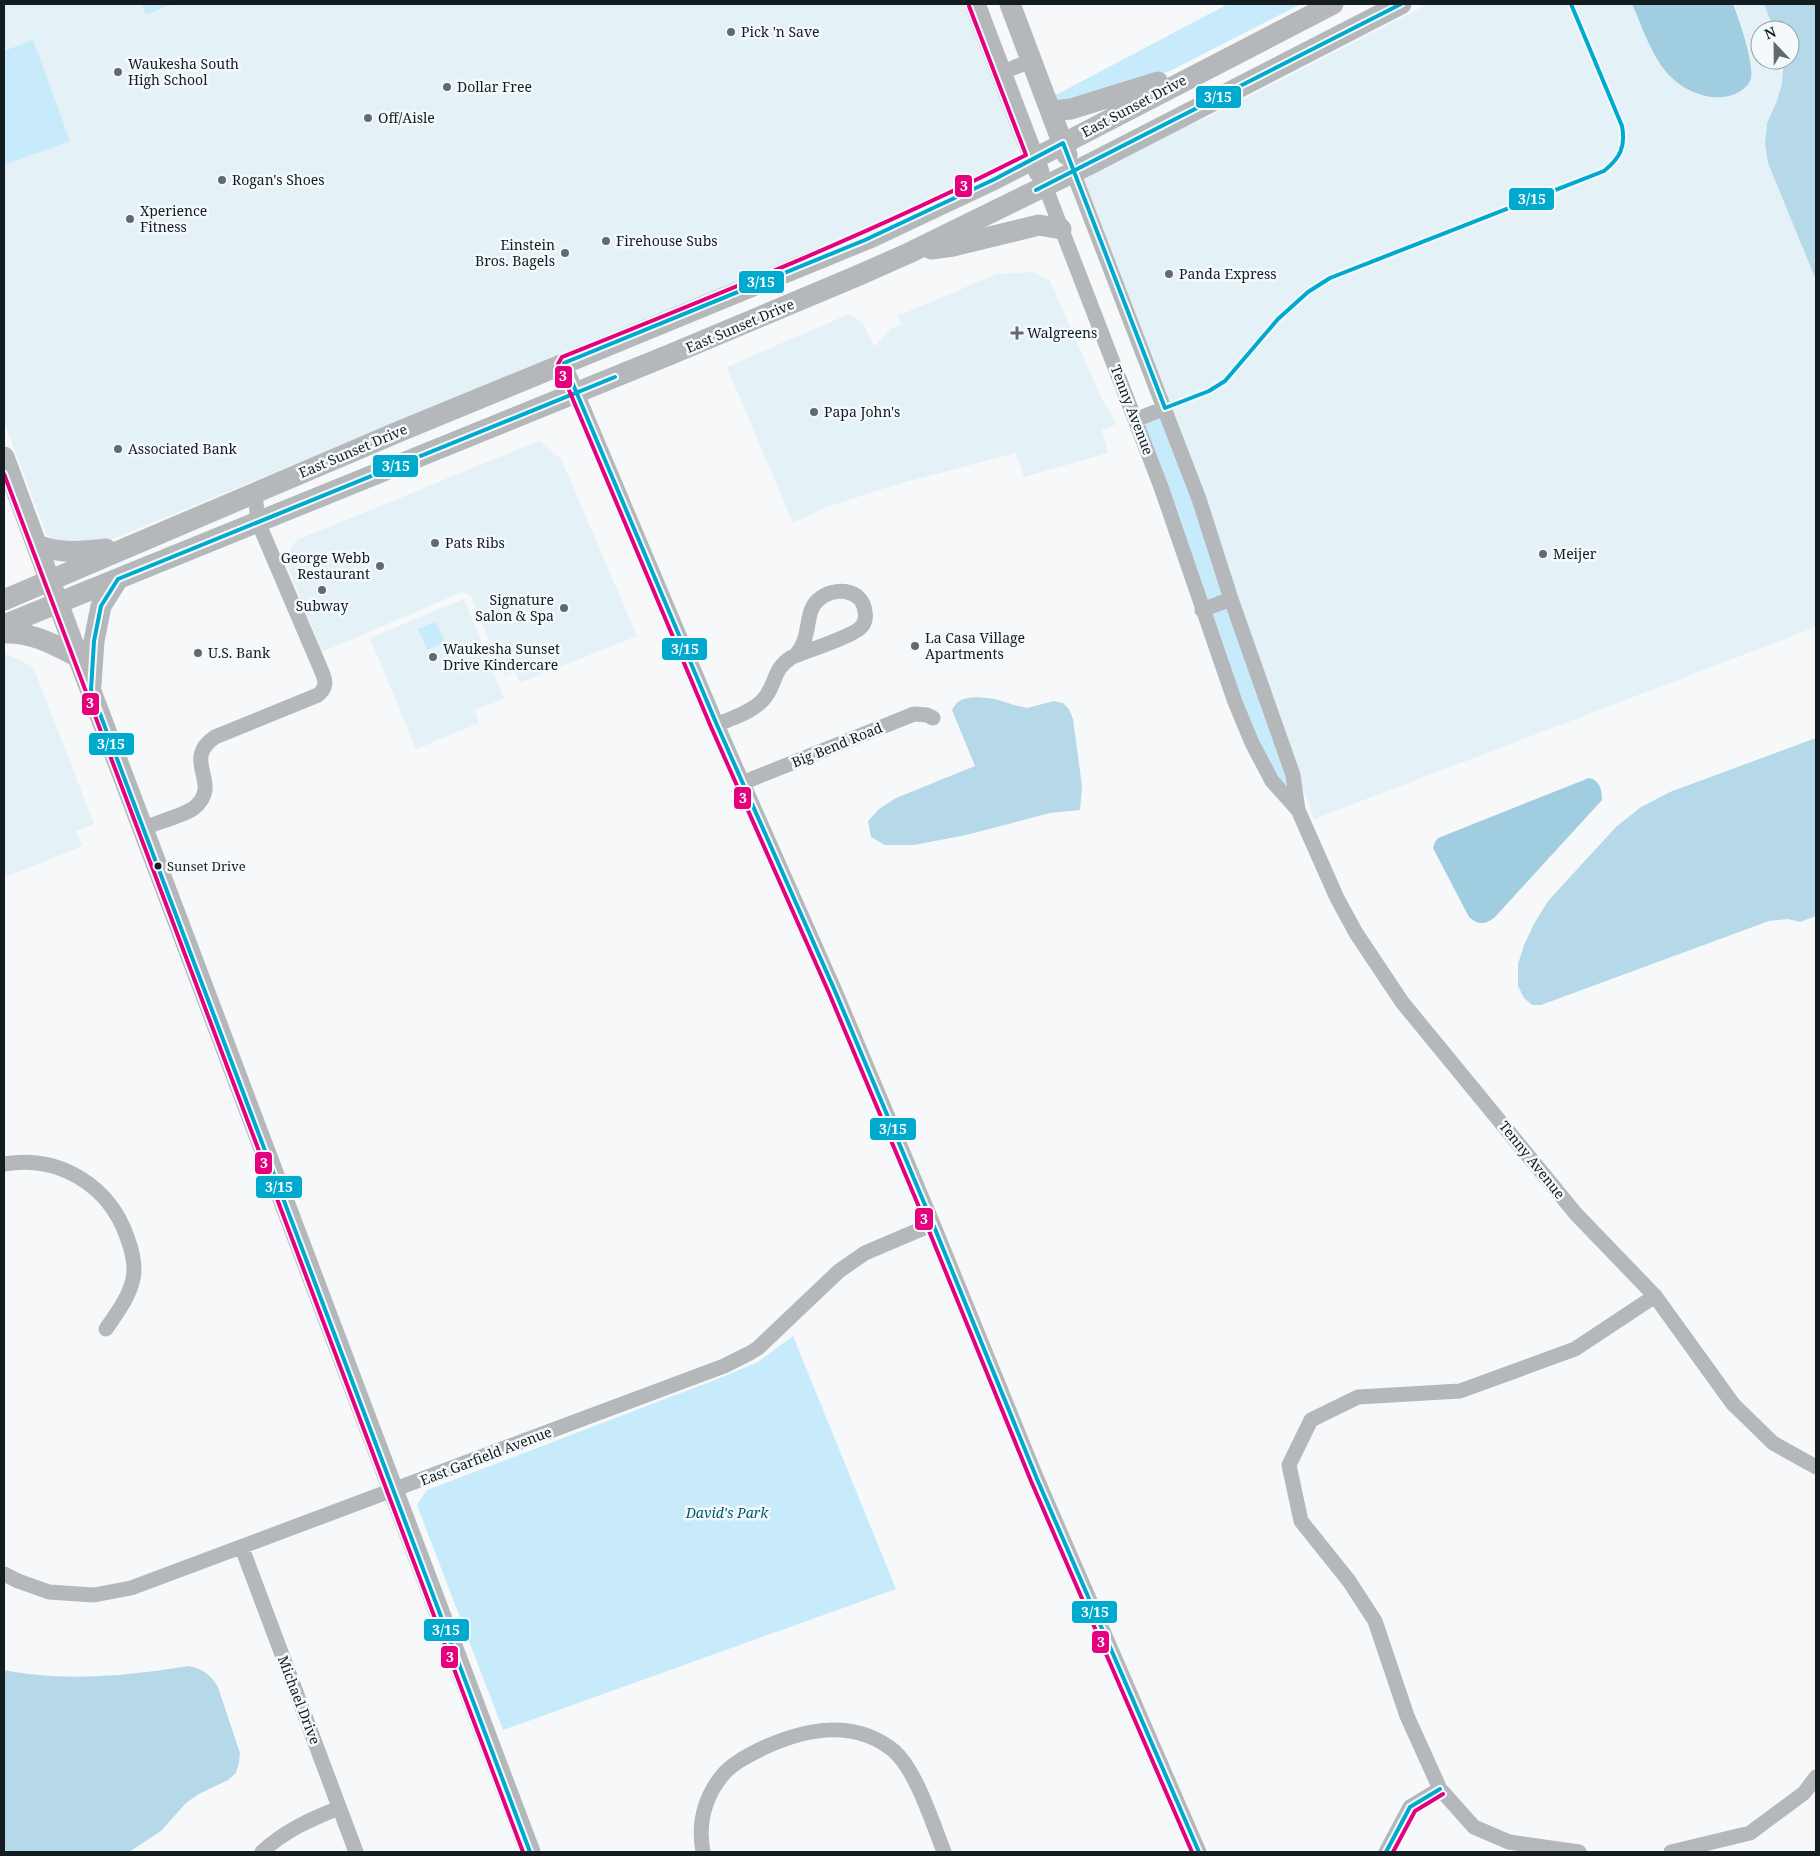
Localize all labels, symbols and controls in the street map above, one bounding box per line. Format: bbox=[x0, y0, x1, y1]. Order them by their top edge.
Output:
north arrow bbox=[1750, 20, 1800, 70]
place label: Pick 'n Save bbox=[741, 22, 820, 41]
text: N bbox=[1761, 22, 1779, 43]
marker: Pick 'n Save bbox=[725, 26, 737, 38]
place label: Waukesha South High School bbox=[128, 54, 239, 89]
marker: Waukesha South High School bbox=[112, 66, 124, 78]
street label: East Sunset Drive bbox=[1078, 70, 1190, 141]
place label: Dollar Free bbox=[457, 77, 532, 96]
marker: Dollar Free bbox=[441, 81, 453, 93]
line badge: 3/15 bbox=[1195, 85, 1242, 109]
text: 3/15 bbox=[1204, 87, 1232, 106]
place label: Off/Aisle bbox=[378, 108, 435, 127]
marker: Off/Aisle bbox=[362, 112, 374, 124]
place label: Rogan's Shoes bbox=[232, 170, 325, 189]
marker: Rogan's Shoes bbox=[216, 174, 228, 186]
line badge: 3 bbox=[954, 174, 973, 198]
text: 3 bbox=[960, 176, 968, 195]
line badge: 3/15 bbox=[1508, 187, 1555, 211]
text: 3/15 bbox=[1518, 189, 1546, 208]
place label: Xperience Fitness bbox=[140, 201, 207, 236]
marker: Xperience Fitness bbox=[124, 213, 136, 225]
place label: Firehouse Subs bbox=[616, 231, 718, 250]
place label: Einstein Bros. Bagels bbox=[475, 235, 555, 270]
marker: Firehouse Subs bbox=[600, 235, 612, 247]
marker: Einstein Bros. Bagels bbox=[559, 247, 571, 259]
place label: Panda Express bbox=[1179, 264, 1277, 283]
marker: Panda Express bbox=[1163, 268, 1175, 280]
line badge: 3/15 bbox=[738, 270, 785, 294]
text: 3/15 bbox=[747, 272, 775, 291]
street label: East Sunset Drive bbox=[683, 294, 797, 357]
place label: Walgreens bbox=[1027, 323, 1097, 342]
marker: Walgreens bbox=[1011, 327, 1023, 339]
street label: Tenny Avenue bbox=[1107, 362, 1158, 457]
line badge: 3 bbox=[554, 365, 573, 389]
text: 3 bbox=[559, 366, 567, 385]
place label: Papa John's bbox=[824, 402, 900, 421]
marker: Papa John's bbox=[808, 406, 820, 418]
street label: East Sunset Drive bbox=[296, 419, 410, 482]
place label: Associated Bank bbox=[128, 439, 238, 458]
marker: Associated Bank bbox=[112, 443, 124, 455]
line badge: 3/15 bbox=[372, 454, 419, 478]
text: 3/15 bbox=[382, 456, 410, 475]
place label: Pats Ribs bbox=[445, 533, 505, 552]
marker: Pats Ribs bbox=[429, 537, 441, 549]
place label: Meijer bbox=[1553, 544, 1597, 563]
place label: George Webb Restaurant bbox=[281, 548, 370, 583]
marker: Meijer bbox=[1537, 548, 1549, 560]
marker: George Webb Restaurant bbox=[374, 560, 386, 572]
marker: Subway bbox=[316, 584, 328, 596]
place label: Signature Salon & Spa bbox=[475, 590, 554, 625]
place label: Subway bbox=[296, 596, 348, 615]
marker: Signature Salon & Spa bbox=[558, 602, 570, 614]
place label: La Casa Village Apartments bbox=[925, 628, 1025, 663]
line badge: 3/15 bbox=[661, 637, 708, 661]
place label: Waukesha Sunset Drive Kindercare bbox=[443, 639, 560, 674]
text: 3/15 bbox=[671, 639, 699, 658]
marker: La Casa Village Apartments bbox=[909, 640, 921, 652]
place label: U.S. Bank bbox=[208, 643, 271, 662]
marker: U.S. Bank bbox=[192, 647, 204, 659]
marker: Waukesha Sunset Drive Kindercare bbox=[427, 651, 439, 663]
line badge: 3 bbox=[81, 692, 100, 716]
text: 3 bbox=[86, 693, 94, 712]
street label: Big Bend Road bbox=[789, 718, 885, 771]
line badge: 3/15 bbox=[88, 732, 135, 756]
text: 3/15 bbox=[97, 734, 125, 753]
line badge: 3 bbox=[733, 786, 752, 810]
text: 3 bbox=[739, 788, 747, 807]
place label: Sunset Drive bbox=[167, 857, 246, 875]
marker: Sunset Drive bbox=[153, 861, 163, 871]
line badge: 3/15 bbox=[869, 1117, 917, 1141]
street label: Tenny Avenue bbox=[1495, 1117, 1570, 1202]
text: 3/15 bbox=[879, 1119, 907, 1138]
line badge: 3 bbox=[254, 1151, 273, 1175]
text: 3 bbox=[260, 1153, 268, 1172]
line badge: 3/15 bbox=[255, 1175, 303, 1199]
text: 3/15 bbox=[265, 1177, 293, 1196]
line badge: 3 bbox=[914, 1207, 934, 1231]
text: 3 bbox=[920, 1209, 928, 1228]
street label: East Garfield Avenue bbox=[417, 1422, 554, 1489]
park label: David's Park bbox=[685, 1503, 769, 1522]
line badge: 3/15 bbox=[1071, 1600, 1118, 1624]
text: 3/15 bbox=[1081, 1602, 1109, 1621]
line badge: 3/15 bbox=[423, 1618, 470, 1642]
text: 3/15 bbox=[432, 1620, 460, 1639]
line badge: 3 bbox=[1091, 1630, 1110, 1654]
text: 3 bbox=[1097, 1632, 1105, 1651]
line badge: 3 bbox=[440, 1645, 459, 1669]
text: 3 bbox=[446, 1647, 454, 1666]
street label: Michael Drive bbox=[274, 1653, 325, 1747]

